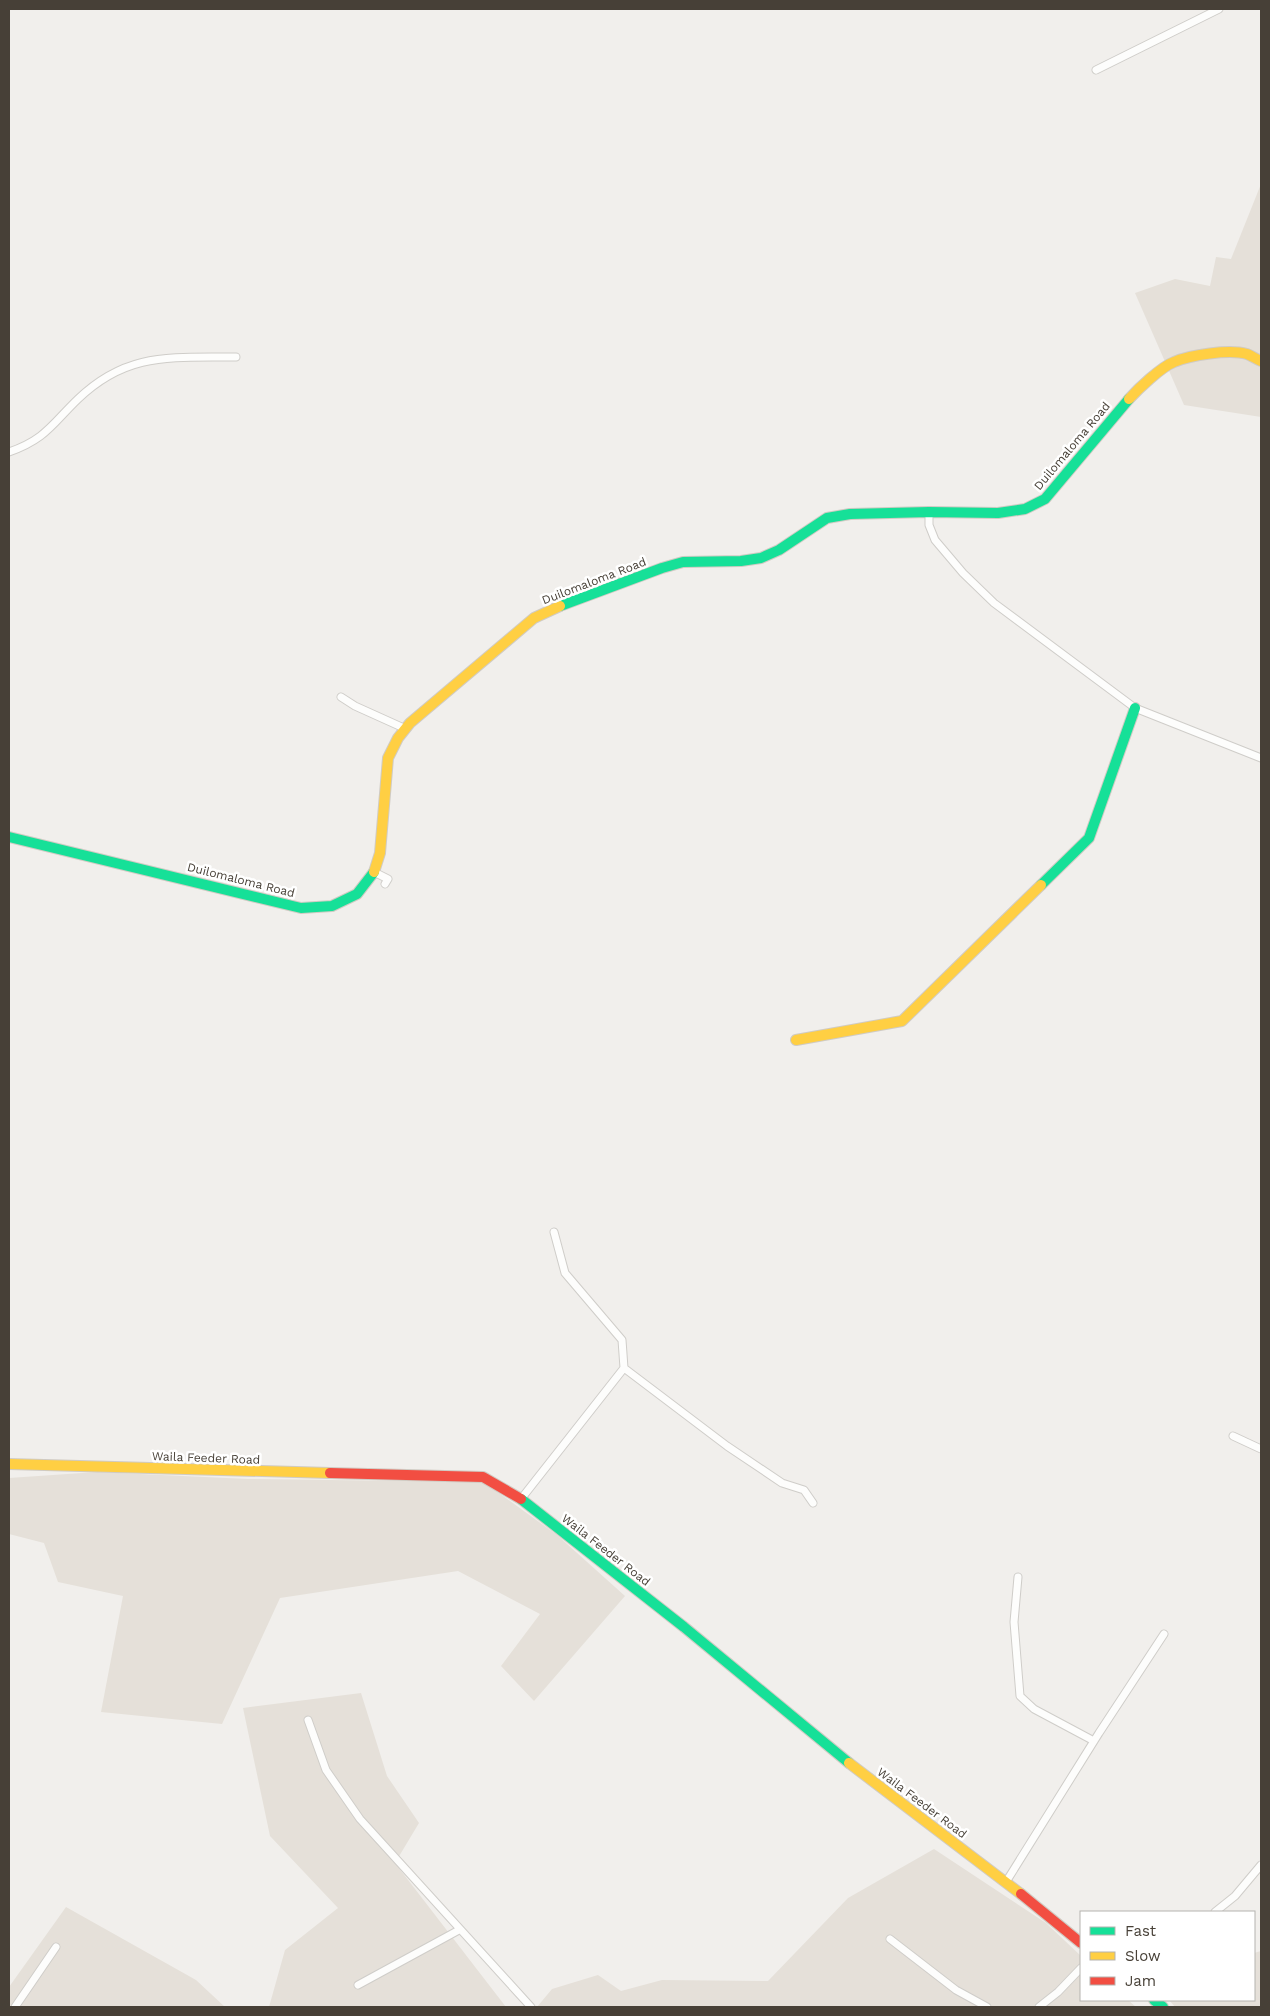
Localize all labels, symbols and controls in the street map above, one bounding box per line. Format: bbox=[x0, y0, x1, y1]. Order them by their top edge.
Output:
street label: Duilomaloma Road bbox=[1031, 399, 1113, 493]
street label: Duilomaloma Road bbox=[540, 555, 648, 607]
street label: Duilomaloma Road bbox=[186, 860, 296, 900]
street label: Waila Feeder Road bbox=[152, 1449, 260, 1467]
street label: Waila Feeder Road bbox=[559, 1511, 653, 1589]
street label: Waila Feeder Road bbox=[875, 1765, 969, 1841]
legend bbox=[1080, 1911, 1255, 2001]
text: Fast bbox=[1125, 1922, 1157, 1940]
text: Slow bbox=[1125, 1947, 1161, 1965]
text: Jam bbox=[1125, 1972, 1156, 1990]

